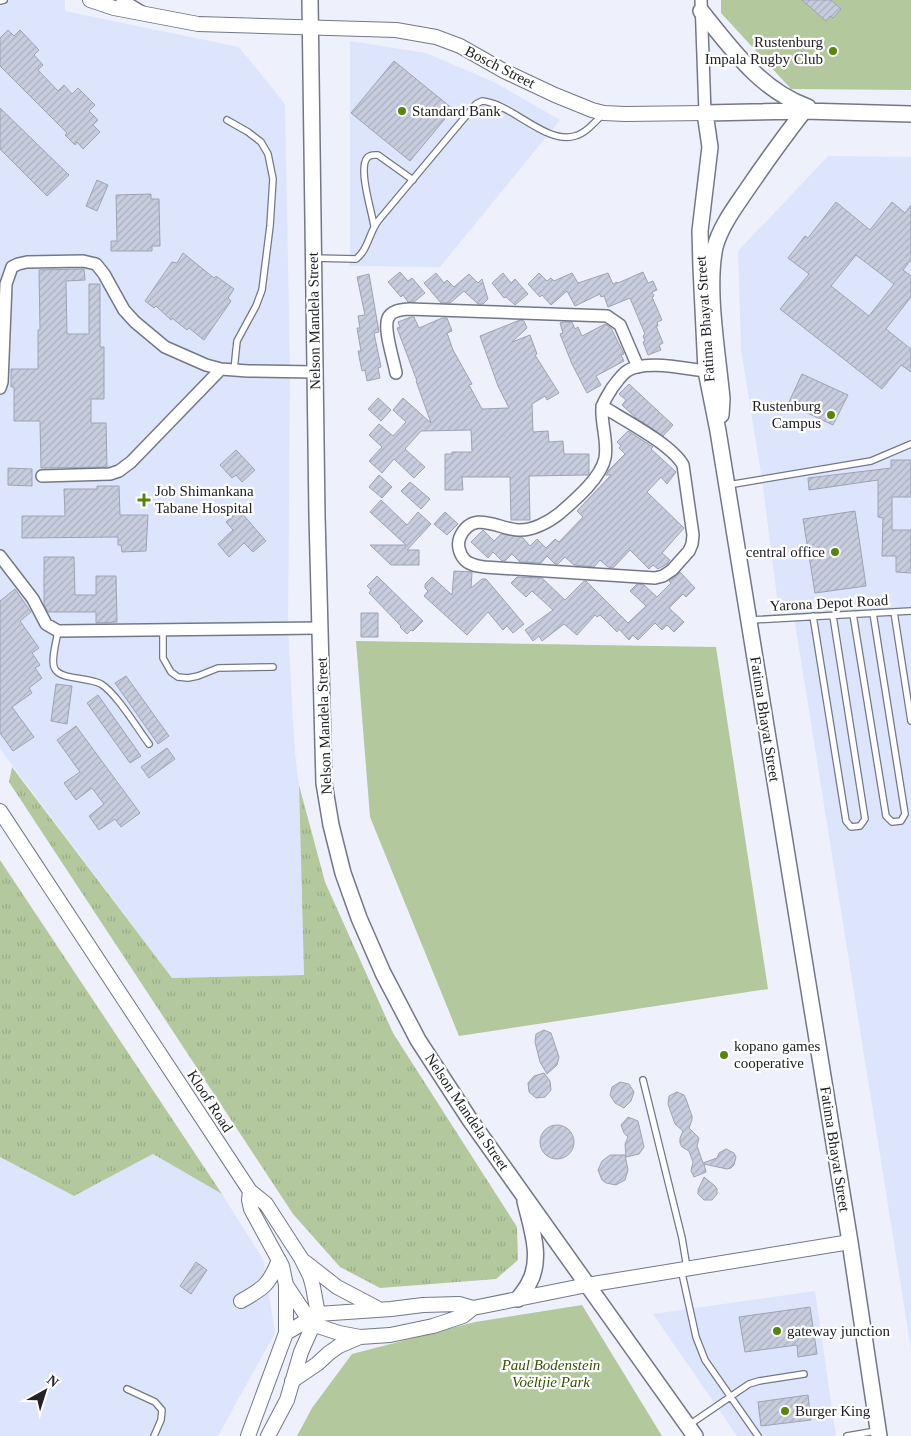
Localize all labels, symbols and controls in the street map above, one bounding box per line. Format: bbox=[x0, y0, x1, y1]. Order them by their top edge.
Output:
place label: Rustenburg Impala Rugby Club bbox=[705, 34, 823, 67]
street label: Bosch Street bbox=[462, 43, 538, 92]
marker: Rustenburg Impala Rugby Club bbox=[827, 45, 839, 57]
place label: Standard Bank bbox=[412, 103, 501, 119]
marker: Standard Bank bbox=[396, 105, 408, 117]
street label: Nelson Mandela Street bbox=[305, 251, 323, 390]
street label: Fatima Bhayat Street bbox=[693, 254, 717, 383]
place label: Rustenburg Campus bbox=[752, 398, 821, 431]
marker: Rustenburg Campus bbox=[825, 409, 837, 421]
place label: Job Shimankana Tabane Hospital bbox=[155, 483, 254, 516]
marker: Job Shimankana Tabane Hospital bbox=[137, 493, 151, 507]
place label: central office bbox=[746, 544, 825, 560]
marker: central office bbox=[829, 546, 841, 558]
street label: Yarona Depot Road bbox=[769, 592, 889, 614]
street label: Fatima Bhayat Street bbox=[747, 655, 783, 784]
street label: Nelson Mandela Street bbox=[314, 656, 334, 795]
place label: kopano games cooperative bbox=[734, 1038, 820, 1071]
marker: kopano games cooperative bbox=[718, 1049, 730, 1061]
street label: Nelson Mandela Street bbox=[422, 1051, 513, 1174]
street label: Kloof Road bbox=[184, 1067, 236, 1135]
street label: Fatima Bhayat Street bbox=[817, 1085, 853, 1214]
place label: gateway junction bbox=[787, 1323, 890, 1339]
marker: gateway junction bbox=[771, 1325, 783, 1337]
park label: Paul Bodenstein Voëltjie Park bbox=[501, 1357, 600, 1390]
north arrow bbox=[20, 1366, 70, 1416]
text: N bbox=[44, 1372, 62, 1390]
place label: Burger King bbox=[795, 1403, 871, 1419]
marker: Burger King bbox=[779, 1405, 791, 1417]

